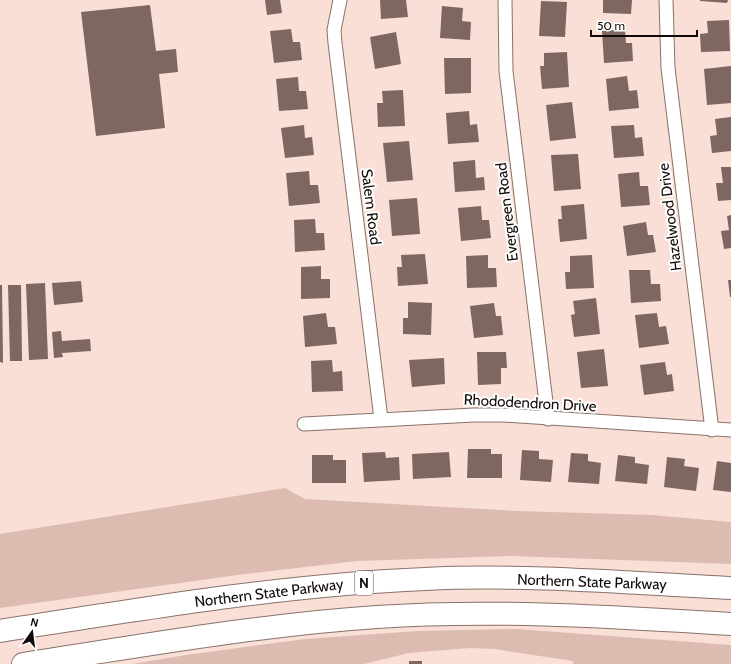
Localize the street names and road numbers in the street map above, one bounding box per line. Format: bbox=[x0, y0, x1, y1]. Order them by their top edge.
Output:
street label: Evergreen Road bbox=[492, 162, 522, 262]
street label: Hazelwood Drive bbox=[654, 162, 686, 272]
street label: Salem Road bbox=[357, 168, 385, 246]
street label: Rhododendron Drive bbox=[463, 391, 597, 415]
street label: Northern State Parkway bbox=[517, 570, 668, 594]
road number: N bbox=[355, 571, 373, 595]
street label: Northern State Parkway bbox=[194, 575, 345, 611]

